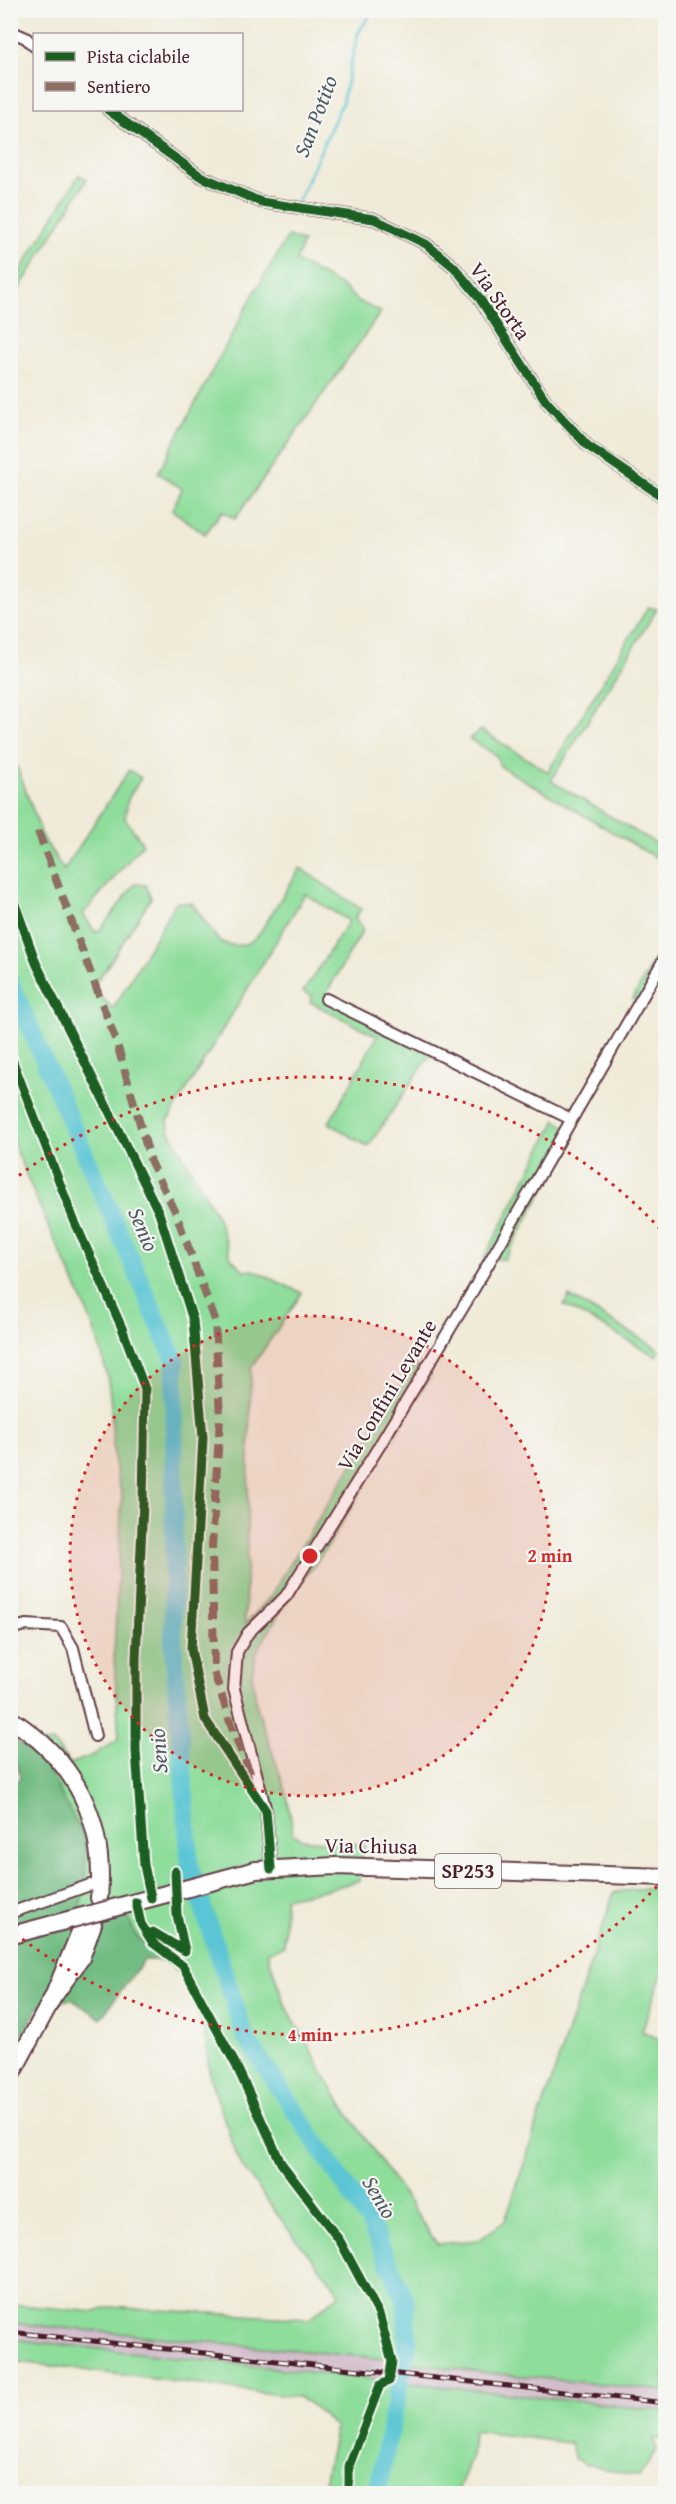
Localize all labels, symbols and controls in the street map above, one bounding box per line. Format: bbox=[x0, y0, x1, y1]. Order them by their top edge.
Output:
legend bbox=[33, 33, 243, 111]
text: Pista ciclabile bbox=[87, 43, 190, 70]
water label: San Potito bbox=[285, 71, 345, 161]
text: Sentiero bbox=[87, 73, 151, 100]
street label: Via Storta bbox=[462, 256, 539, 346]
water label: Senio bbox=[120, 1202, 168, 1256]
street label: Via Confini Levante bbox=[329, 1313, 444, 1477]
text: 2 min bbox=[528, 1542, 573, 1569]
centre of rings bbox=[300, 1546, 320, 1566]
water label: Senio bbox=[140, 1727, 176, 1775]
street label: Via Chiusa bbox=[324, 1829, 418, 1862]
road number: SP253 bbox=[435, 1854, 501, 1888]
text: 4 min bbox=[288, 2021, 333, 2048]
water label: Senio bbox=[355, 2169, 405, 2225]

